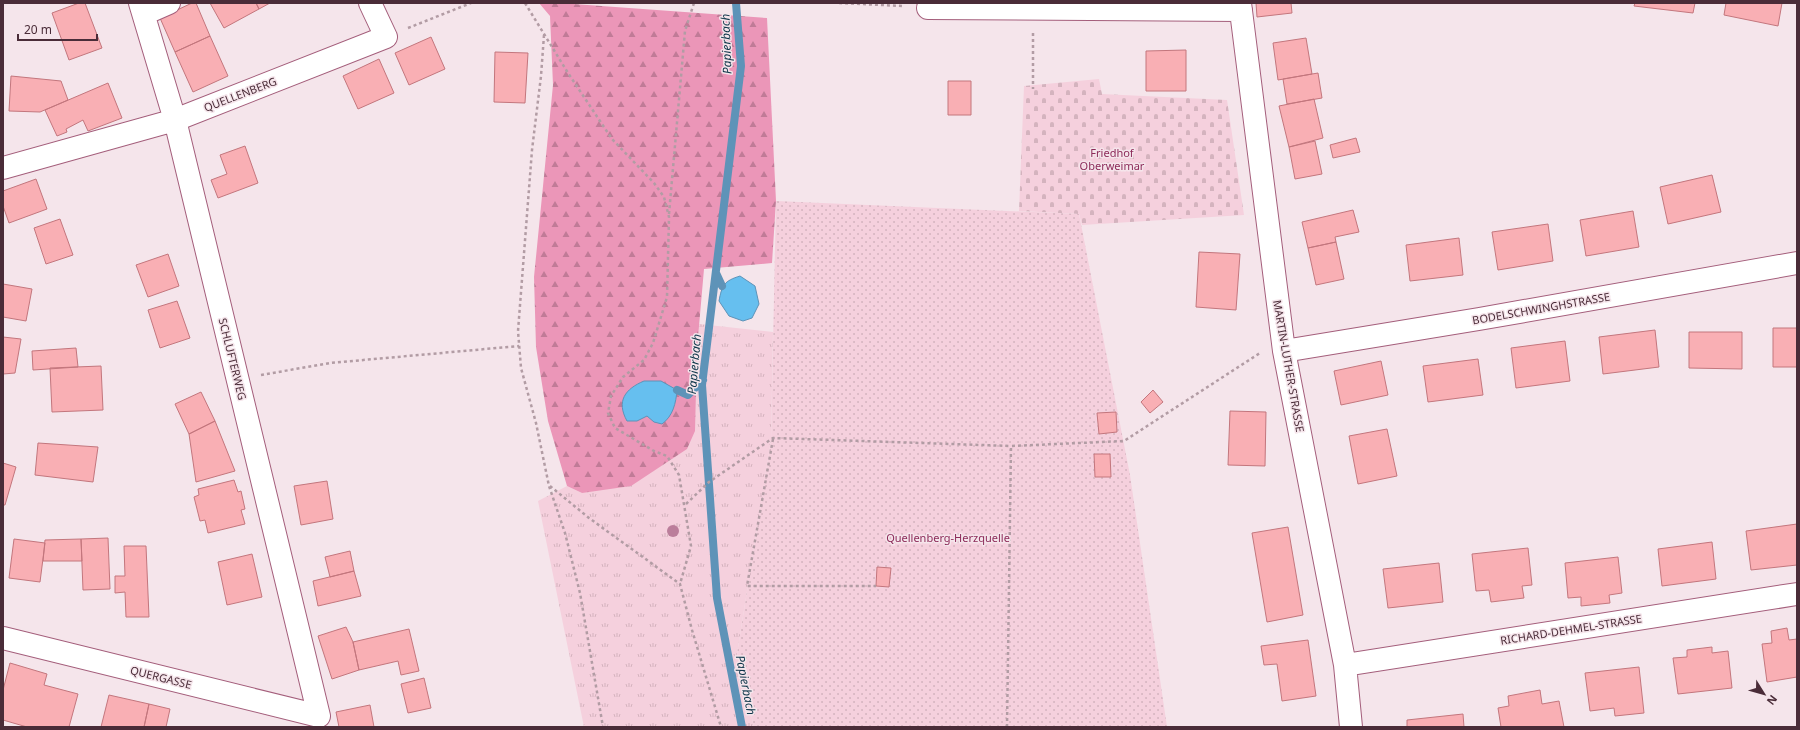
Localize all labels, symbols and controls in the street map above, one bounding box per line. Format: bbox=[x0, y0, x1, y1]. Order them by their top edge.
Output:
water label: Papierbach bbox=[716, 13, 736, 75]
scale bar bbox=[18, 16, 97, 42]
text: 20 m bbox=[24, 21, 52, 38]
street label: QUELLENBERG bbox=[201, 73, 279, 115]
park label: Friedhof Oberweimar bbox=[1080, 145, 1145, 173]
street label: BODELSCHWINGHSTRASSE bbox=[1471, 289, 1611, 327]
street label: MARTIN-LUTHER-STRASSE bbox=[1270, 299, 1308, 433]
street label: SCHLUFTERWEG bbox=[216, 316, 250, 402]
water label: Papierbach bbox=[683, 333, 705, 395]
park label: Quellenberg-Herzquelle bbox=[886, 530, 1010, 545]
street label: RICHARD-DEHMEL-STRASSE bbox=[1499, 610, 1643, 648]
water label: Papierbach bbox=[732, 654, 760, 716]
street label: QUERGASSE bbox=[129, 662, 193, 692]
north arrow bbox=[1744, 674, 1784, 714]
text: N bbox=[1764, 692, 1781, 708]

